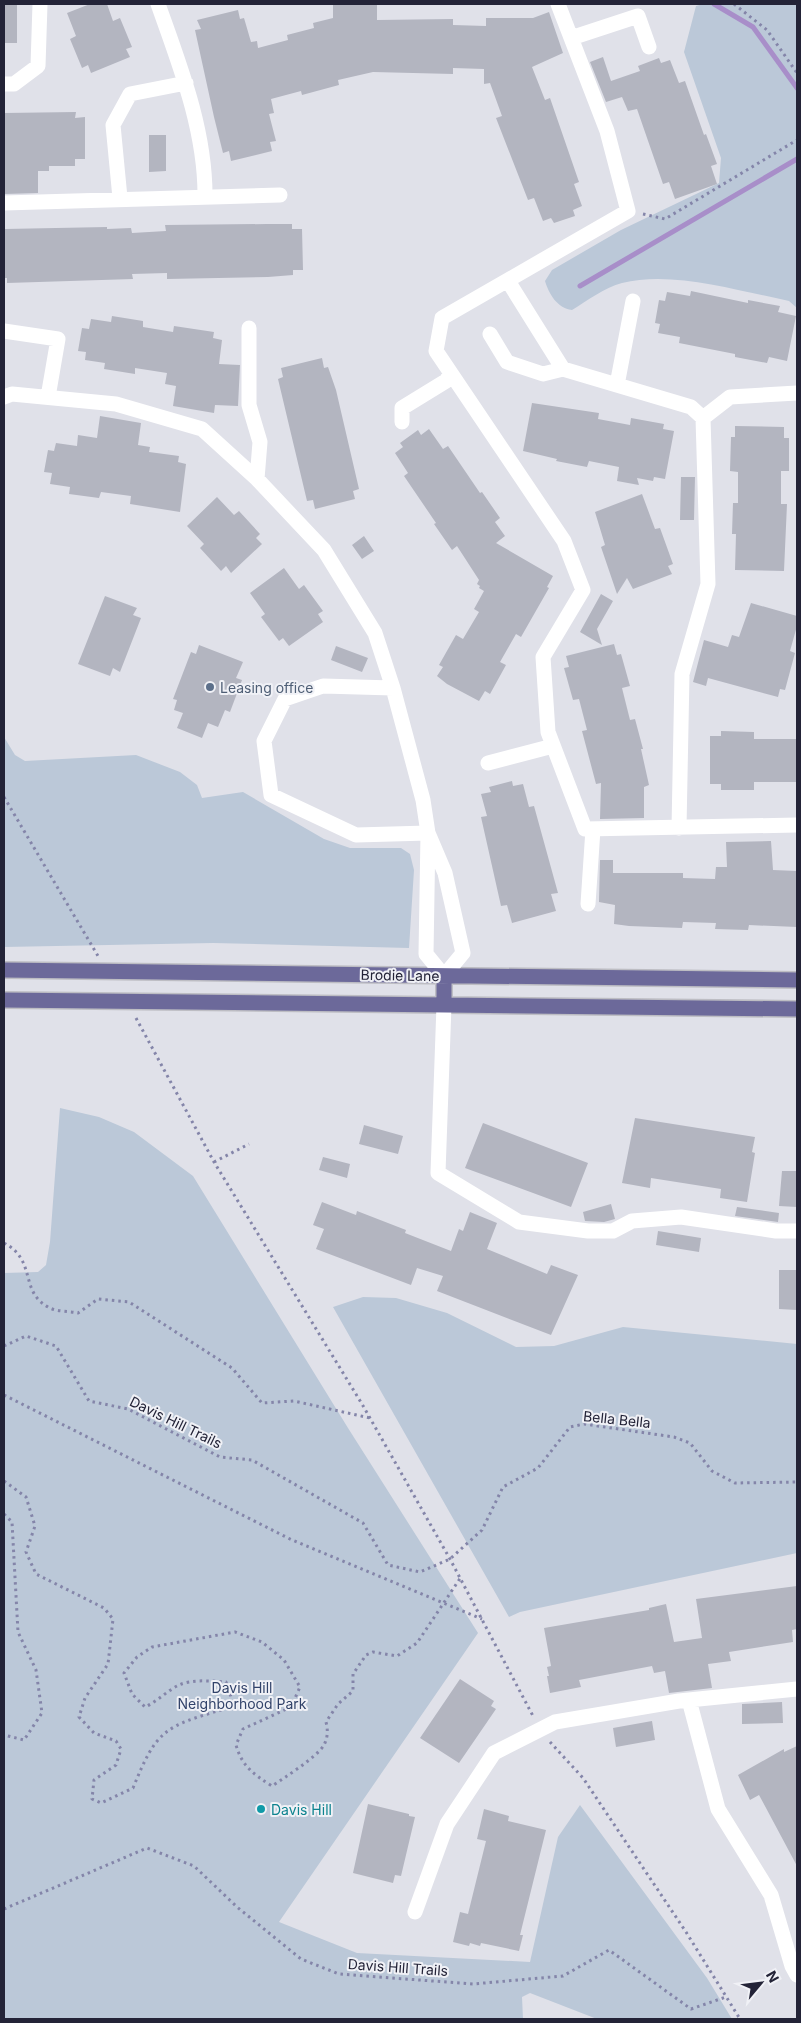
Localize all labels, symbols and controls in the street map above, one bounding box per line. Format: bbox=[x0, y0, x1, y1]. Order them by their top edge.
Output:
place label: Leasing office bbox=[220, 679, 313, 696]
marker: Leasing office bbox=[204, 681, 216, 693]
street label: Brodie Lane bbox=[360, 966, 440, 984]
street label: Davis Hill Trails bbox=[127, 1392, 225, 1452]
street label: Bella Bella bbox=[582, 1407, 652, 1431]
park label: Davis Hill Neighborhood Park bbox=[178, 1679, 307, 1712]
place label: Davis Hill bbox=[271, 1801, 332, 1818]
marker: Davis Hill bbox=[255, 1803, 267, 1815]
street label: Davis Hill Trails bbox=[347, 1955, 449, 1979]
north arrow bbox=[736, 1958, 786, 2008]
text: N bbox=[763, 1968, 783, 1985]

